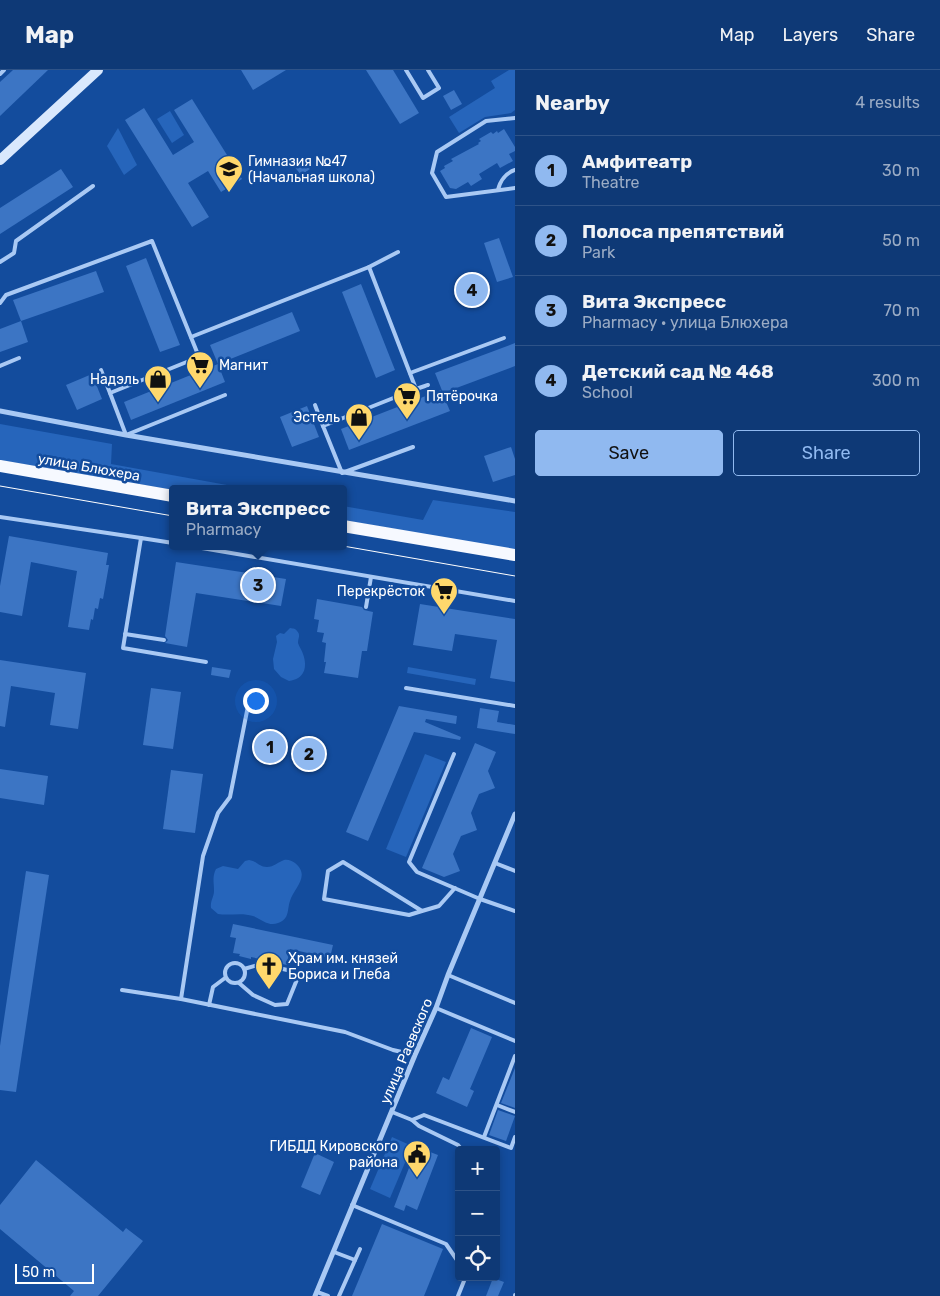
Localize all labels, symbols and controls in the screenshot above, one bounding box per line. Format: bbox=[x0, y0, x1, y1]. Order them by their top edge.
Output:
text: Map bbox=[25, 21, 74, 49]
text: Map bbox=[720, 24, 755, 46]
text: Layers bbox=[783, 24, 838, 46]
text: Share bbox=[866, 24, 915, 46]
text: Nearby bbox=[535, 90, 610, 115]
text: 4 results bbox=[855, 93, 920, 112]
text: Амфитеатр bbox=[582, 150, 692, 173]
place label: Гимназия №47 (Начальная школа) bbox=[248, 153, 375, 186]
school or university icon: Гимназия №47 (Начальная школа) bbox=[214, 154, 244, 193]
text: 1 bbox=[547, 161, 555, 180]
text: 30 m bbox=[882, 161, 920, 180]
text: Theatre bbox=[582, 173, 640, 192]
text: Полоса препятствий bbox=[582, 220, 784, 243]
text: 2 bbox=[546, 231, 556, 250]
text: 50 m bbox=[882, 231, 920, 250]
text: Park bbox=[582, 243, 615, 262]
pin: 4 bbox=[456, 271, 488, 309]
text: Вита Экспресс bbox=[582, 290, 726, 313]
text: 3 bbox=[546, 301, 556, 320]
text: 70 m bbox=[883, 301, 920, 320]
text: Pharmacy · улица Блюхера bbox=[582, 313, 788, 332]
supermarket icon: Магнит bbox=[185, 350, 215, 389]
place label: Магнит bbox=[219, 357, 268, 374]
text: Детский сад № 468 bbox=[582, 360, 774, 383]
shop icon: Надэль bbox=[143, 364, 173, 403]
place label: Надэль bbox=[90, 371, 139, 388]
text: 4 bbox=[546, 371, 556, 390]
text: 300 m bbox=[872, 371, 920, 390]
supermarket icon: Пятёрочка bbox=[392, 381, 422, 420]
text: School bbox=[582, 383, 633, 402]
place label: Пятёрочка bbox=[426, 388, 498, 405]
shop icon: Эстель bbox=[344, 402, 374, 441]
place label: Эстель bbox=[293, 409, 340, 426]
button: Save bbox=[535, 430, 723, 476]
button: Share bbox=[733, 430, 920, 476]
street label: улица Блюхера bbox=[37, 450, 141, 485]
popup bbox=[169, 485, 347, 550]
text: Вита Экспресс bbox=[186, 497, 330, 520]
text: Pharmacy bbox=[186, 520, 261, 539]
pin: 3 bbox=[242, 566, 274, 604]
supermarket icon: Перекрёсток bbox=[429, 576, 459, 615]
place label: Перекрёсток bbox=[337, 583, 425, 600]
your location bbox=[243, 688, 269, 714]
pin: 1 bbox=[254, 728, 286, 766]
pin: 2 bbox=[293, 735, 325, 773]
place label: Храм им. князей Бориса и Глеба bbox=[288, 950, 398, 983]
church icon: Храм им. князей Бориса и Глеба bbox=[254, 951, 284, 990]
street label: улица Раевского bbox=[377, 996, 436, 1107]
place label: ГИБДД Кировского района bbox=[270, 1138, 398, 1171]
public building icon: ГИБДД Кировского района bbox=[402, 1139, 432, 1178]
map controls bbox=[455, 1146, 500, 1281]
button: + bbox=[455, 1146, 500, 1191]
button: − bbox=[455, 1191, 500, 1236]
button: locate bbox=[455, 1236, 500, 1281]
scale bar bbox=[15, 1261, 94, 1284]
text: 50 m bbox=[22, 1264, 55, 1281]

